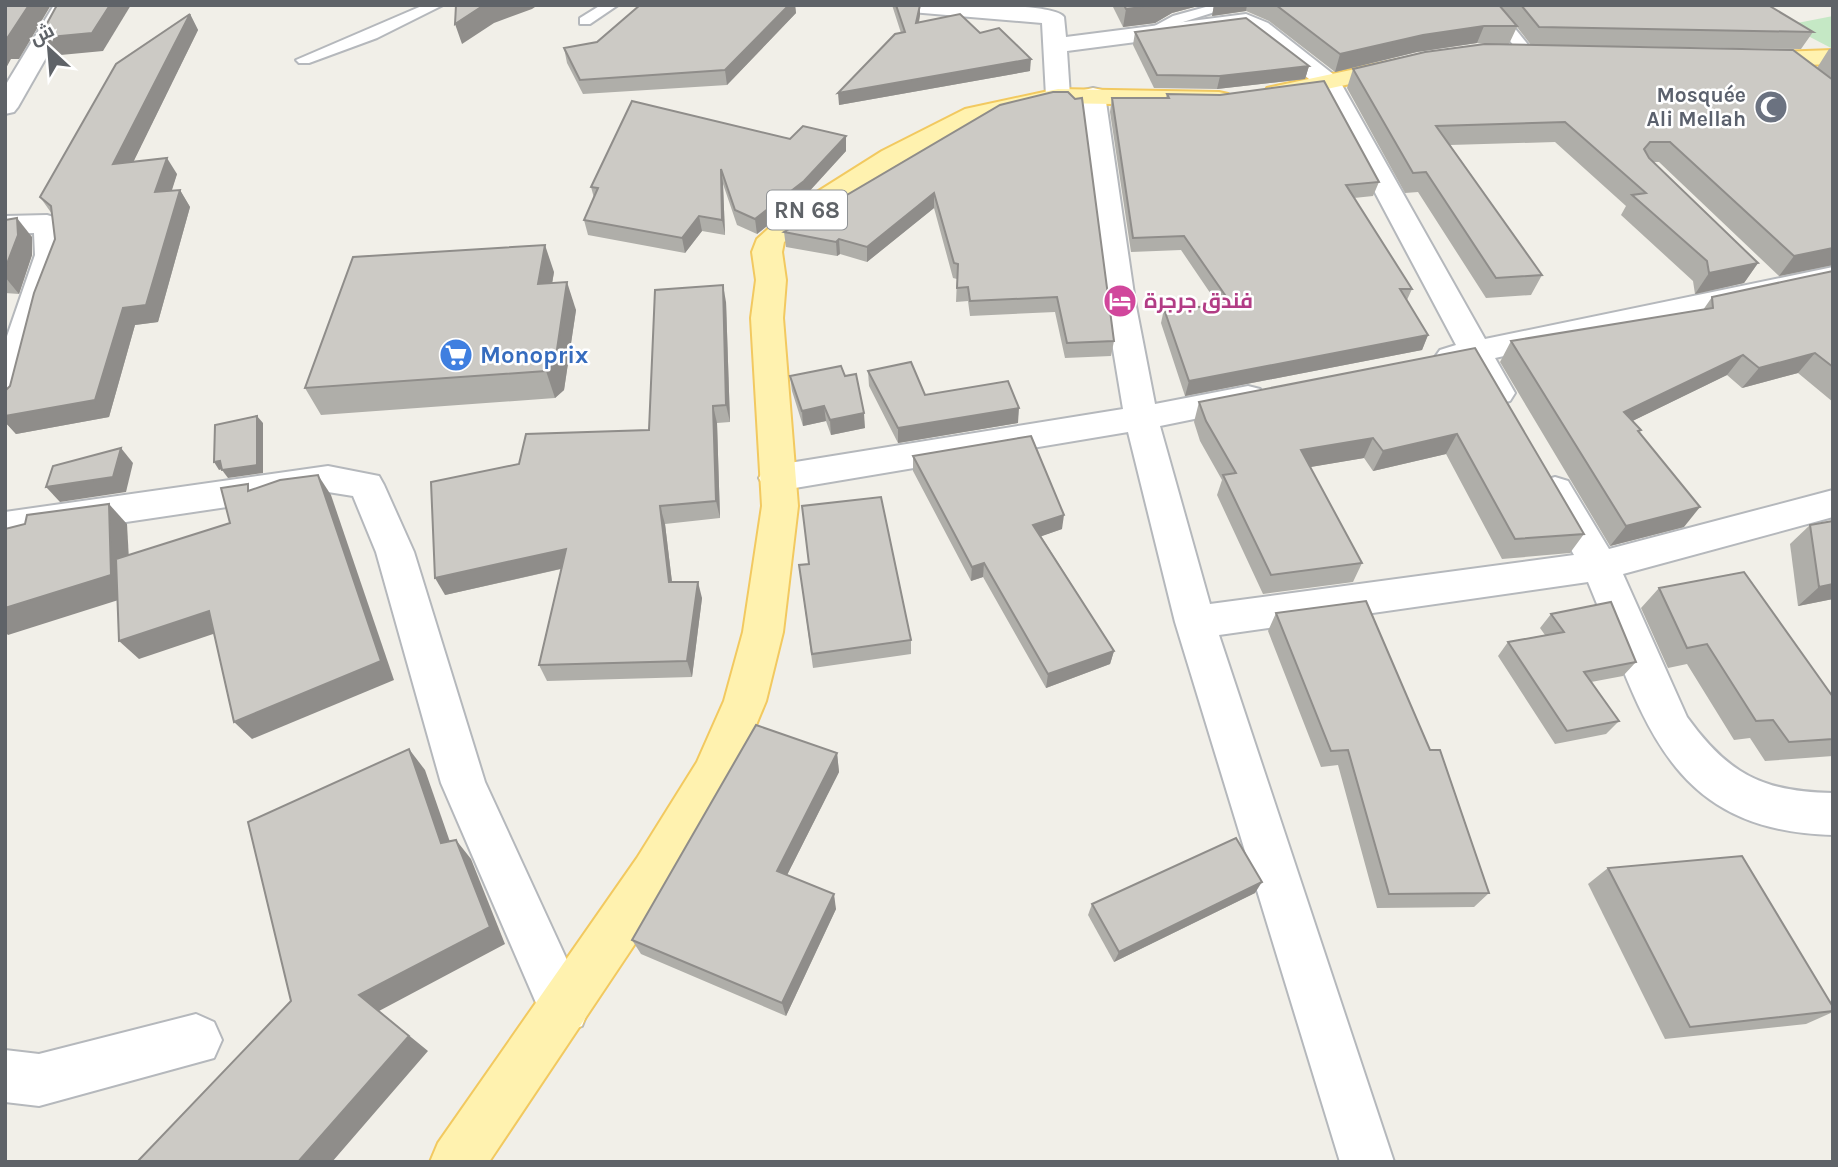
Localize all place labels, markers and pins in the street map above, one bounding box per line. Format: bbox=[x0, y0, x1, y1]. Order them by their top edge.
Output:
place label: Mosquée Ali Mellah bbox=[1647, 83, 1746, 131]
mosque icon: Mosquée Ali Mellah bbox=[1752, 88, 1790, 126]
hotel icon: فندق جرجرة bbox=[1101, 282, 1139, 320]
place label: فندق جرجرة bbox=[1144, 289, 1253, 314]
supermarket icon: Monoprix bbox=[437, 336, 475, 374]
place label: Monoprix bbox=[480, 341, 588, 369]

